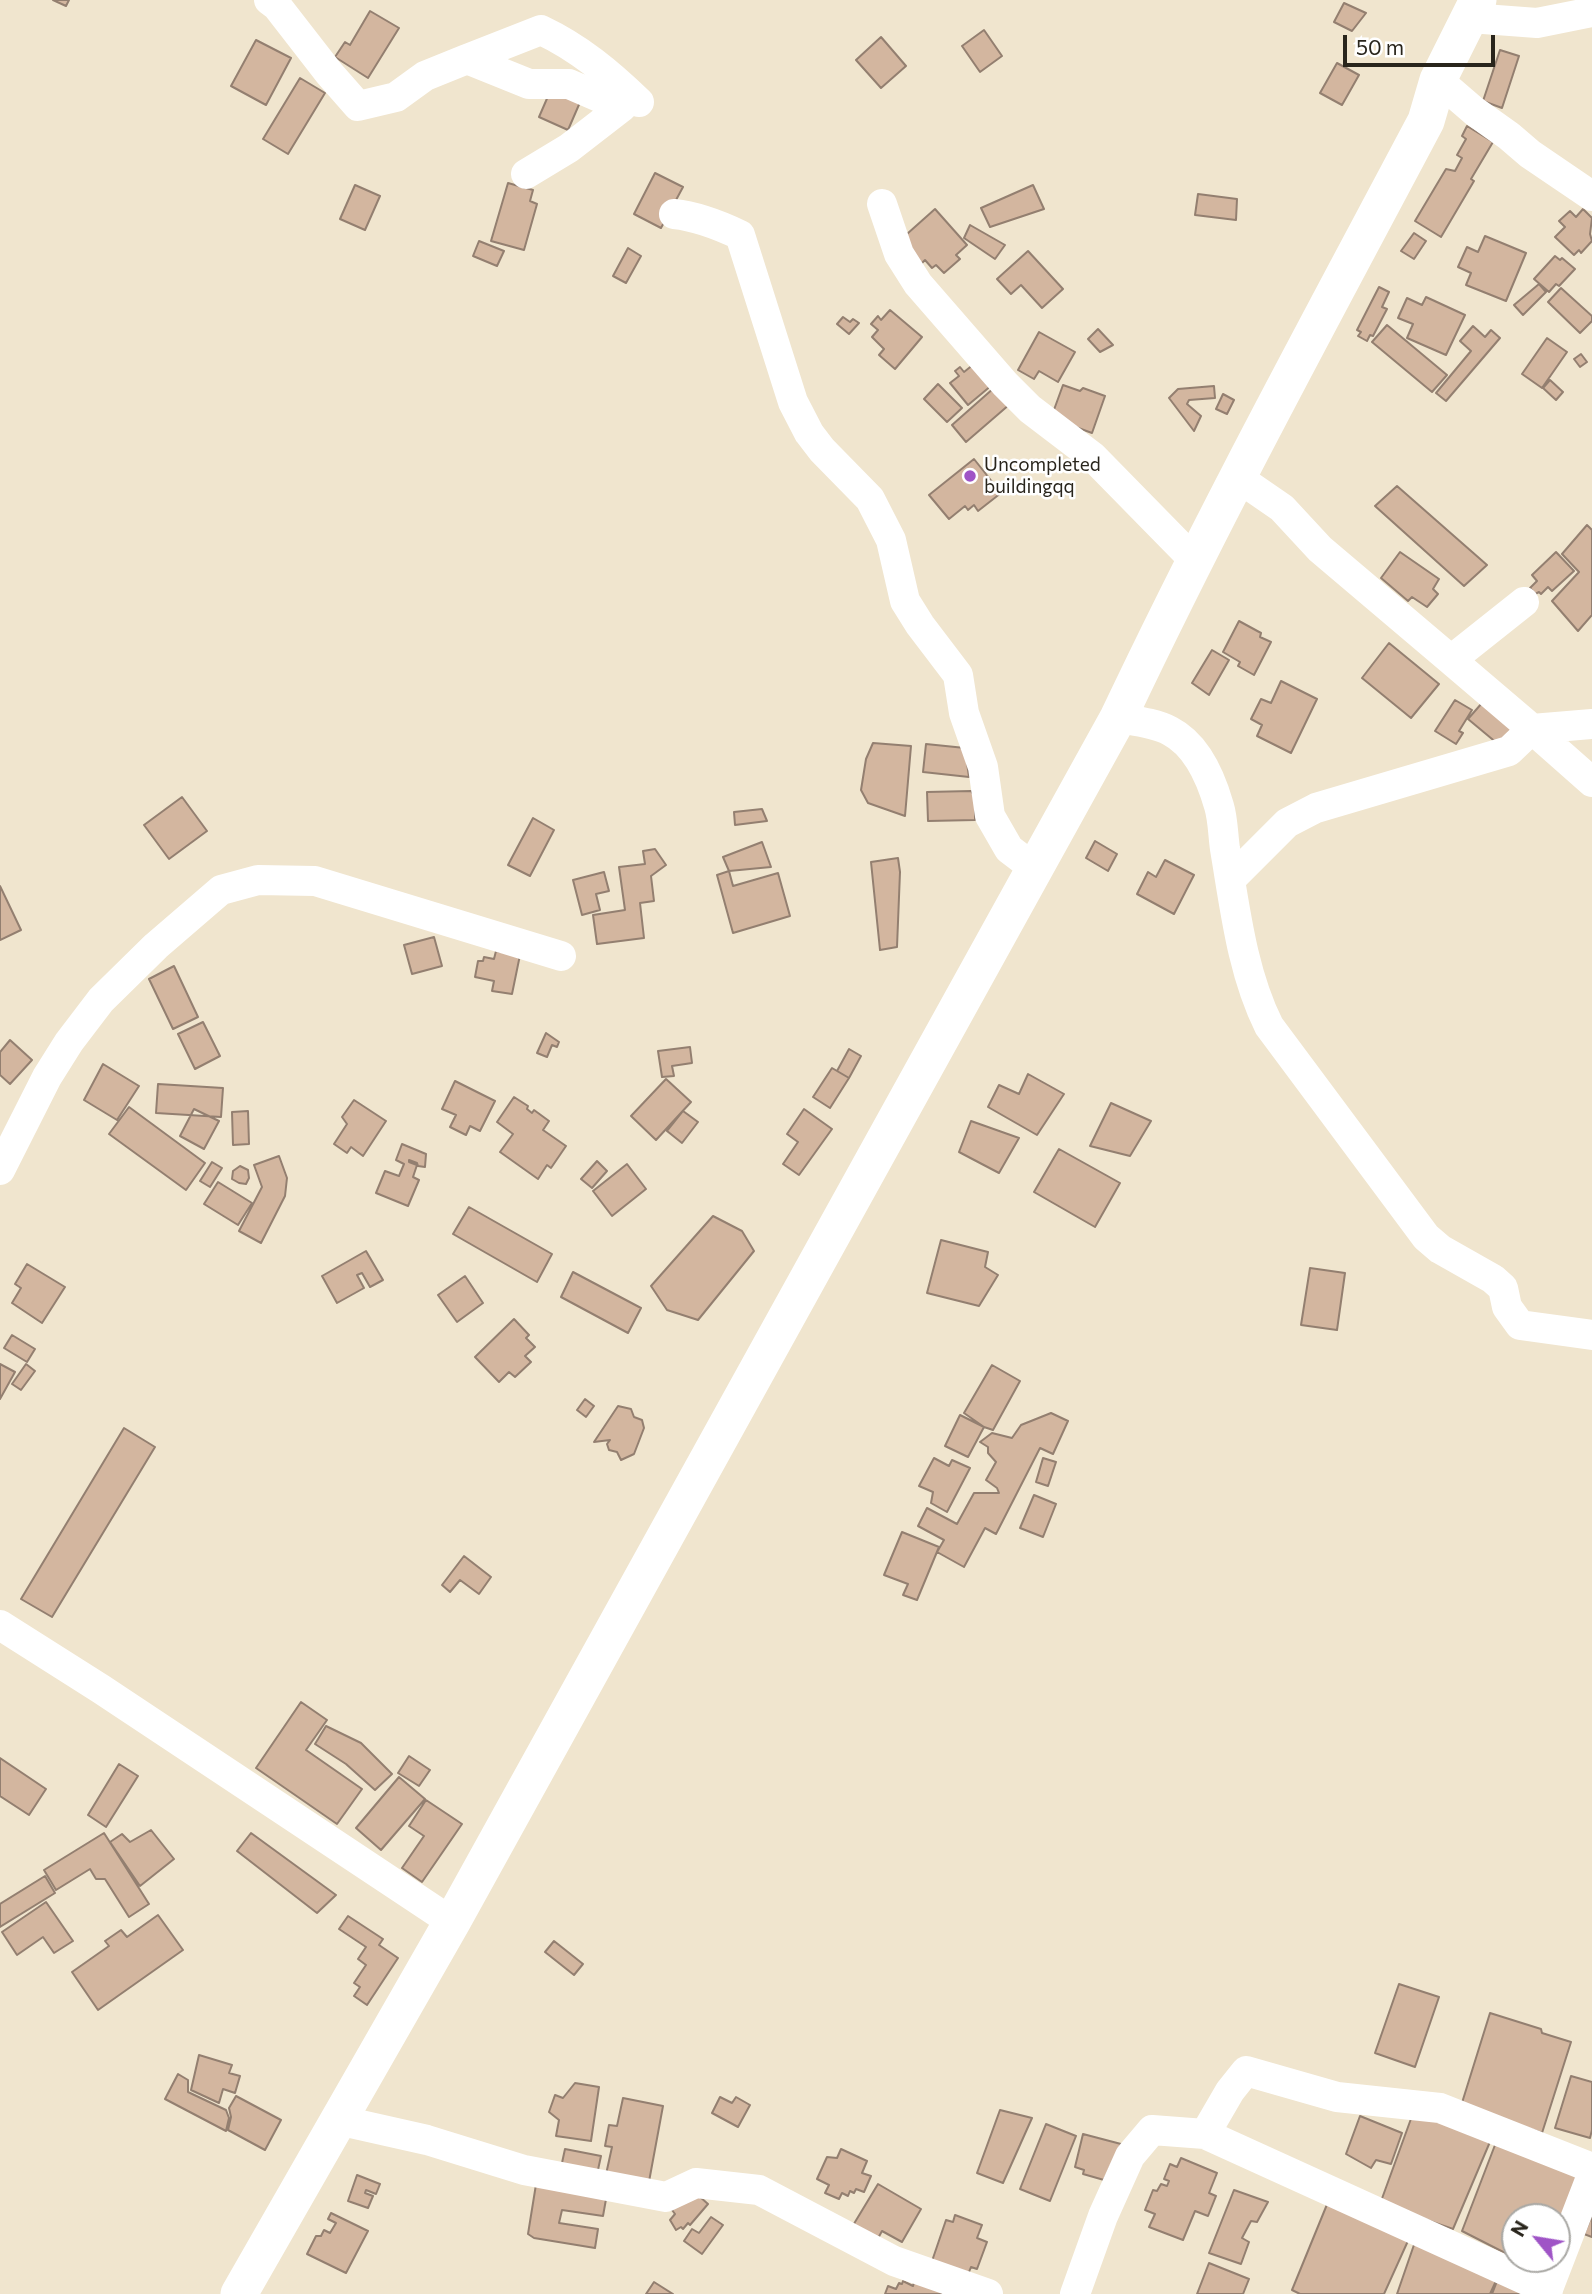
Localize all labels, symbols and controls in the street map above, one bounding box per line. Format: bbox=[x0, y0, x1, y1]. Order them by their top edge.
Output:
scale bar bbox=[1347, 21, 1499, 65]
text: 50 m bbox=[1356, 34, 1404, 59]
place label: Uncompleted buildingqq bbox=[984, 454, 1101, 498]
marker: Uncompleted buildingqq bbox=[962, 468, 978, 484]
north arrow bbox=[1501, 2203, 1571, 2273]
text: N bbox=[1506, 2216, 1533, 2240]

